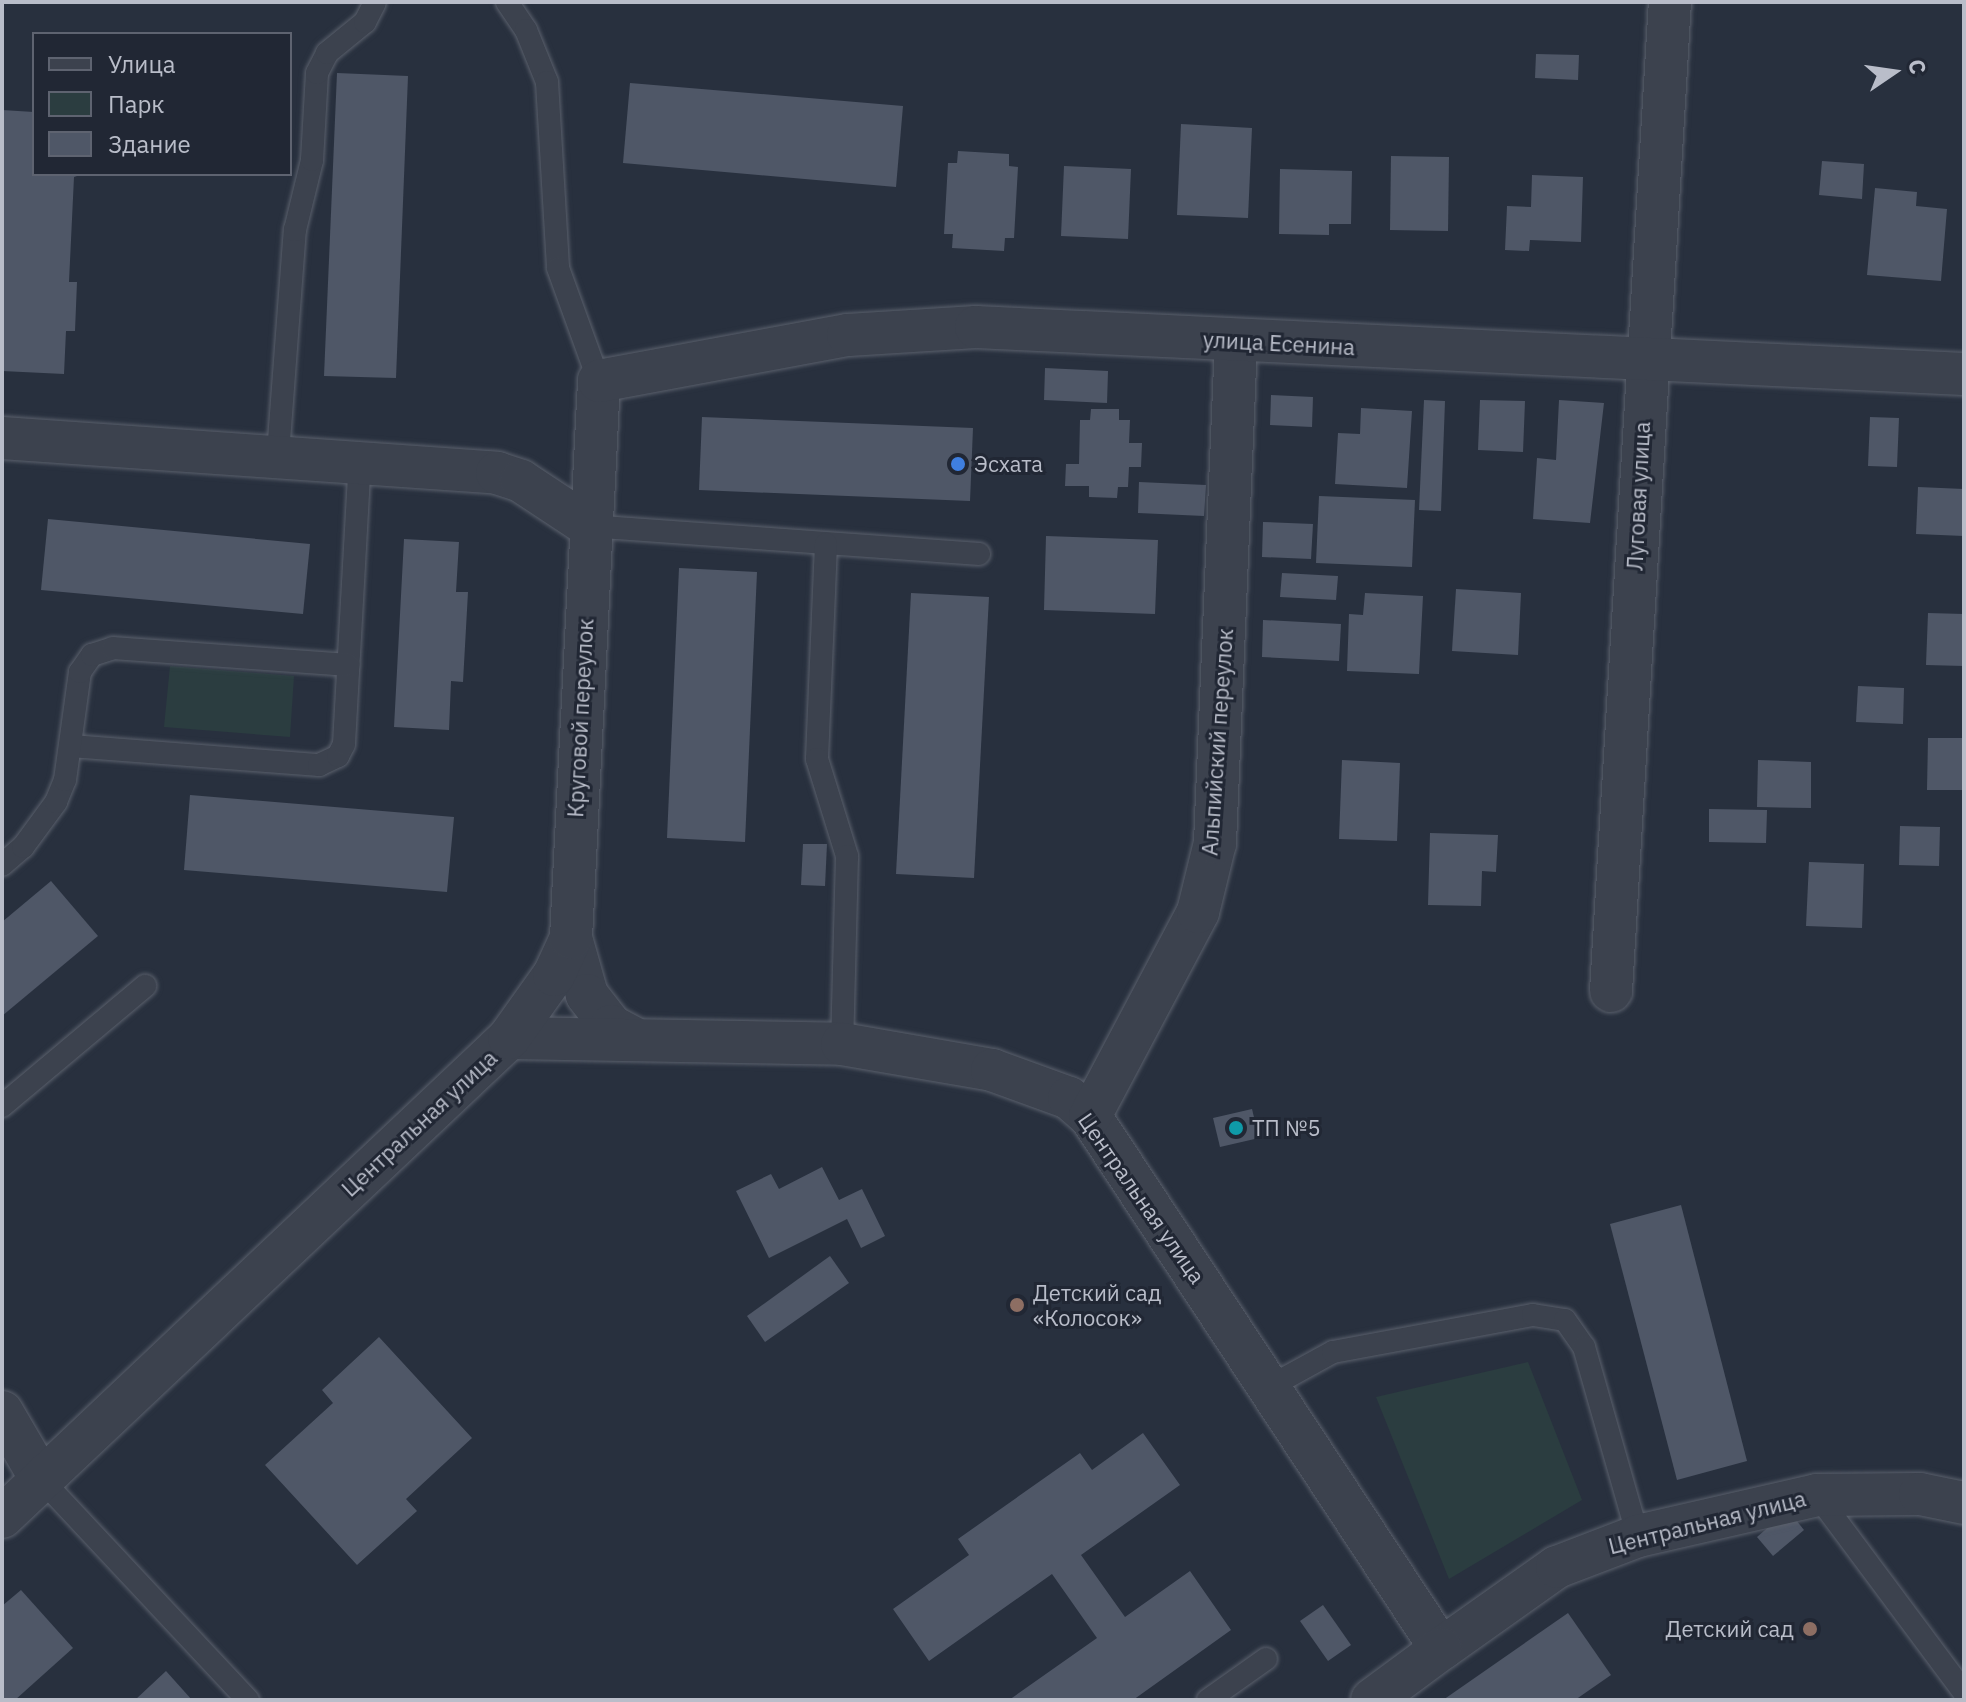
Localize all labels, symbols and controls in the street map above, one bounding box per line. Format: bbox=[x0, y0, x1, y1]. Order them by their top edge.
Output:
legend bbox=[32, 32, 292, 176]
north arrow bbox=[1854, 32, 1934, 112]
text: Улица bbox=[108, 48, 176, 80]
text: С bbox=[1902, 56, 1934, 77]
text: Парк bbox=[108, 88, 165, 120]
text: Здание bbox=[108, 128, 191, 160]
street label: улица Есенина bbox=[1202, 326, 1356, 360]
street label: Луговая улица bbox=[1621, 421, 1655, 571]
place label: Эсхата bbox=[974, 451, 1043, 477]
marker: Эсхата bbox=[949, 455, 967, 473]
street label: Круговой переулок bbox=[562, 618, 598, 818]
street label: Альпийский переулок bbox=[1196, 627, 1238, 857]
street label: Центральная улица bbox=[336, 1044, 502, 1202]
street label: Центральная улица bbox=[1073, 1107, 1211, 1289]
place label: ТП №5 bbox=[1252, 1115, 1321, 1141]
marker: ТП №5 bbox=[1227, 1119, 1245, 1137]
place label: Детский сад «Колосок» bbox=[1033, 1279, 1161, 1330]
marker: Детский сад «Колосок» bbox=[1008, 1296, 1026, 1314]
street label: Центральная улица bbox=[1606, 1485, 1808, 1559]
place label: Детский сад bbox=[1666, 1616, 1794, 1642]
marker: Детский сад bbox=[1801, 1620, 1819, 1638]

